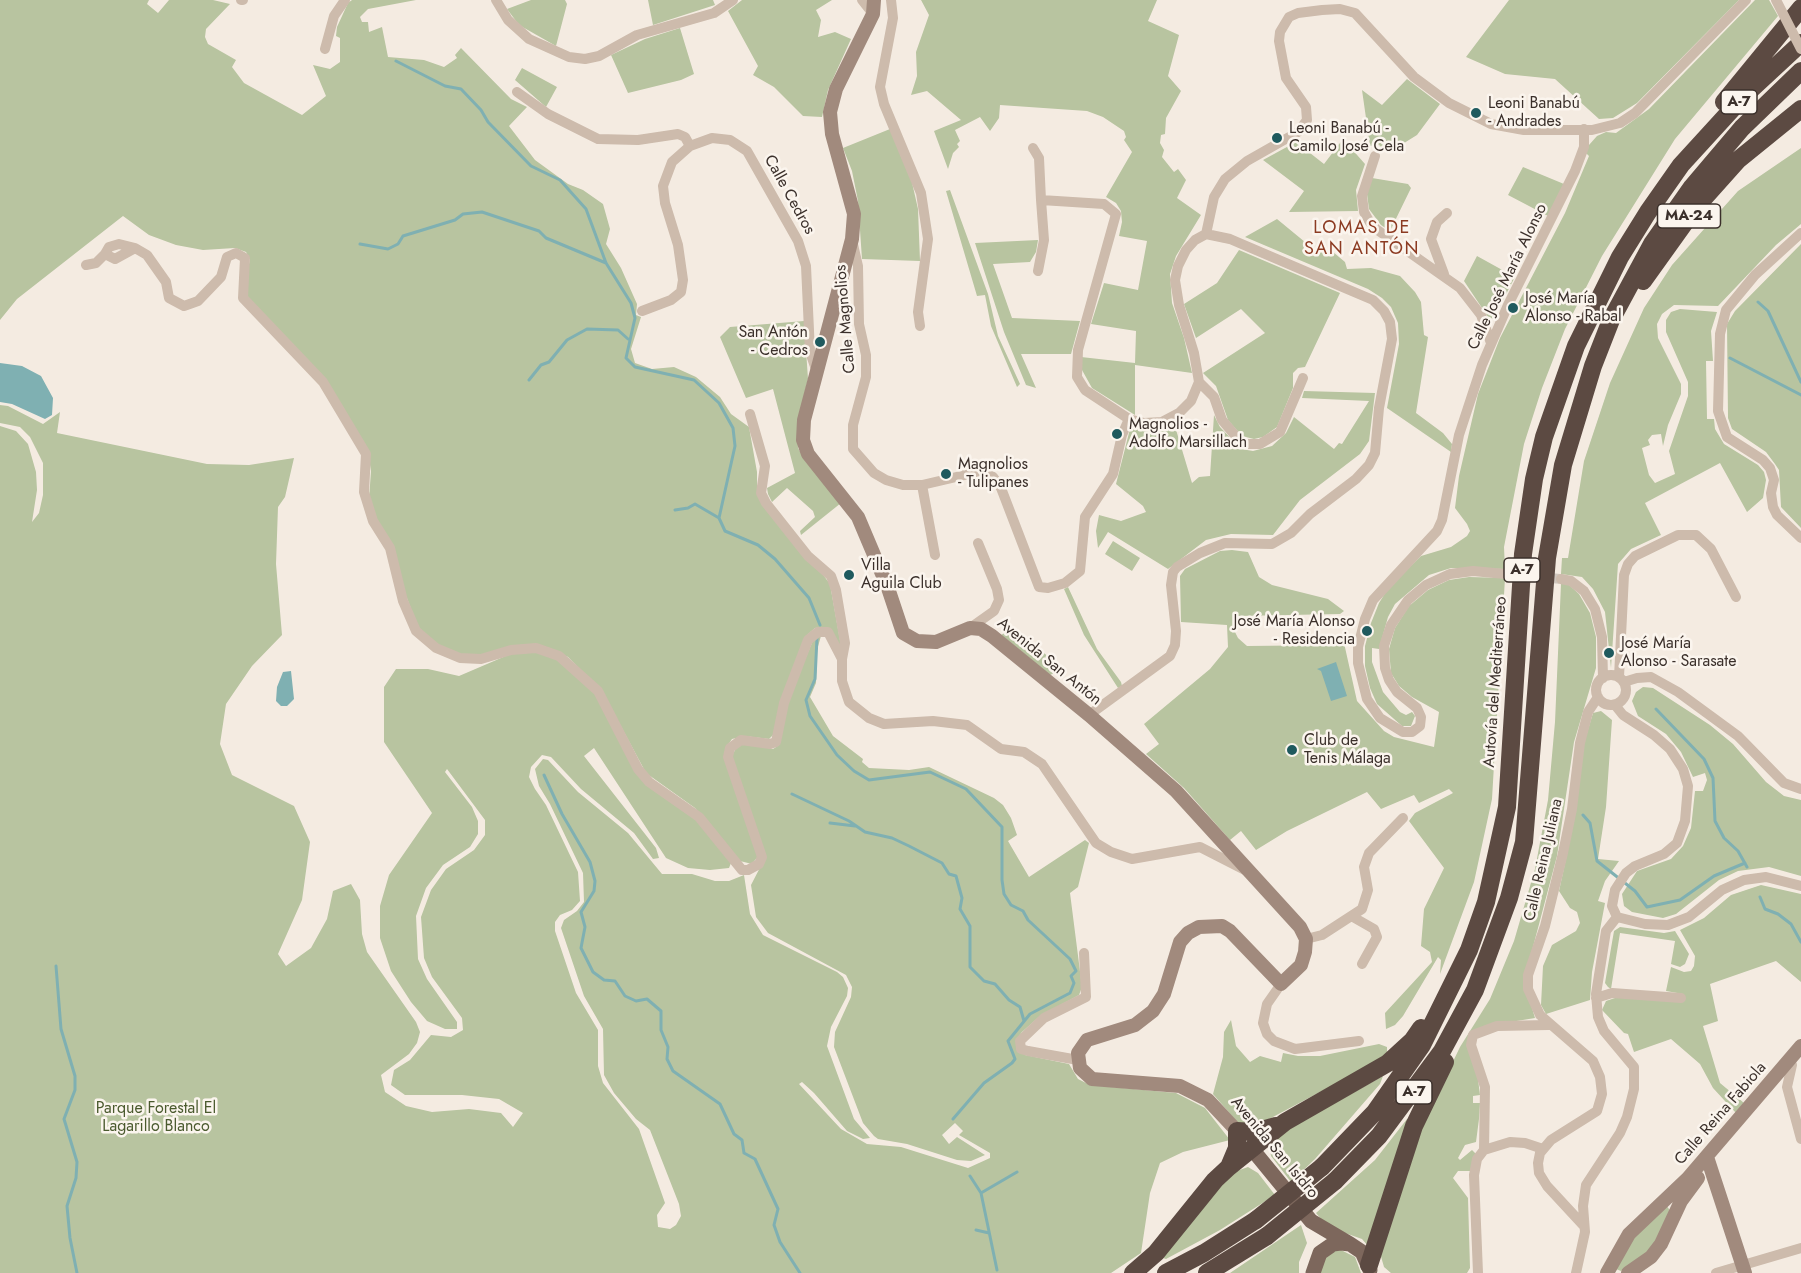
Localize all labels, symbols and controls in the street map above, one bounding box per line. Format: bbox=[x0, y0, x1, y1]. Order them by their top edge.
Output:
road number: A-7 bbox=[1721, 90, 1757, 114]
place label: Leoni Banabú - Andrades bbox=[1488, 94, 1580, 132]
marker: Leoni Banabú - Andrades bbox=[1469, 106, 1483, 120]
place label: Leoni Banabú - Camilo José Cela bbox=[1289, 119, 1404, 157]
marker: Leoni Banabú - Camilo José Cela bbox=[1270, 131, 1284, 145]
street label: Calle Cedros bbox=[759, 152, 819, 238]
street label: Calle José María Alonso bbox=[1464, 201, 1552, 353]
road number: MA-24 bbox=[1658, 204, 1720, 228]
district label: LOMAS DE SAN ANTÓN bbox=[1304, 218, 1420, 260]
street label: Calle Magnolios bbox=[832, 264, 860, 374]
place label: José María Alonso - Rabal bbox=[1525, 289, 1622, 327]
marker: José María Alonso - Rabal bbox=[1506, 301, 1520, 315]
place label: San Antón - Cedros bbox=[738, 323, 808, 361]
marker: San Antón - Cedros bbox=[813, 335, 827, 349]
place label: Magnolios - Adolfo Marsillach bbox=[1129, 415, 1247, 453]
marker: Magnolios - Adolfo Marsillach bbox=[1110, 427, 1124, 441]
place label: Magnolios - Tulipanes bbox=[958, 455, 1028, 493]
marker: Magnolios - Tulipanes bbox=[939, 467, 953, 481]
place label: Villa Aguila Club bbox=[861, 556, 942, 594]
road number: A-7 bbox=[1504, 558, 1540, 582]
marker: Villa Aguila Club bbox=[842, 568, 856, 582]
street label: Autovía del Mediterráneo bbox=[1480, 596, 1512, 768]
place label: José María Alonso - Residencia bbox=[1234, 612, 1355, 650]
street label: Avenida San Antón bbox=[993, 614, 1105, 710]
marker: José María Alonso - Residencia bbox=[1360, 624, 1374, 638]
place label: José María Alonso - Sarasate bbox=[1621, 634, 1736, 672]
marker: José María Alonso - Sarasate bbox=[1602, 646, 1616, 660]
place label: Club de Tenis Málaga bbox=[1304, 731, 1391, 769]
marker: Club de Tenis Málaga bbox=[1285, 743, 1299, 757]
street label: Calle Reina Juliana bbox=[1521, 797, 1567, 923]
street label: Calle Reina Fabiola bbox=[1671, 1059, 1771, 1169]
road number: A-7 bbox=[1396, 1080, 1432, 1104]
street label: Avenida San Isidro bbox=[1226, 1093, 1322, 1203]
park label: Parque Forestal El Lagarillo Blanco bbox=[96, 1099, 216, 1137]

